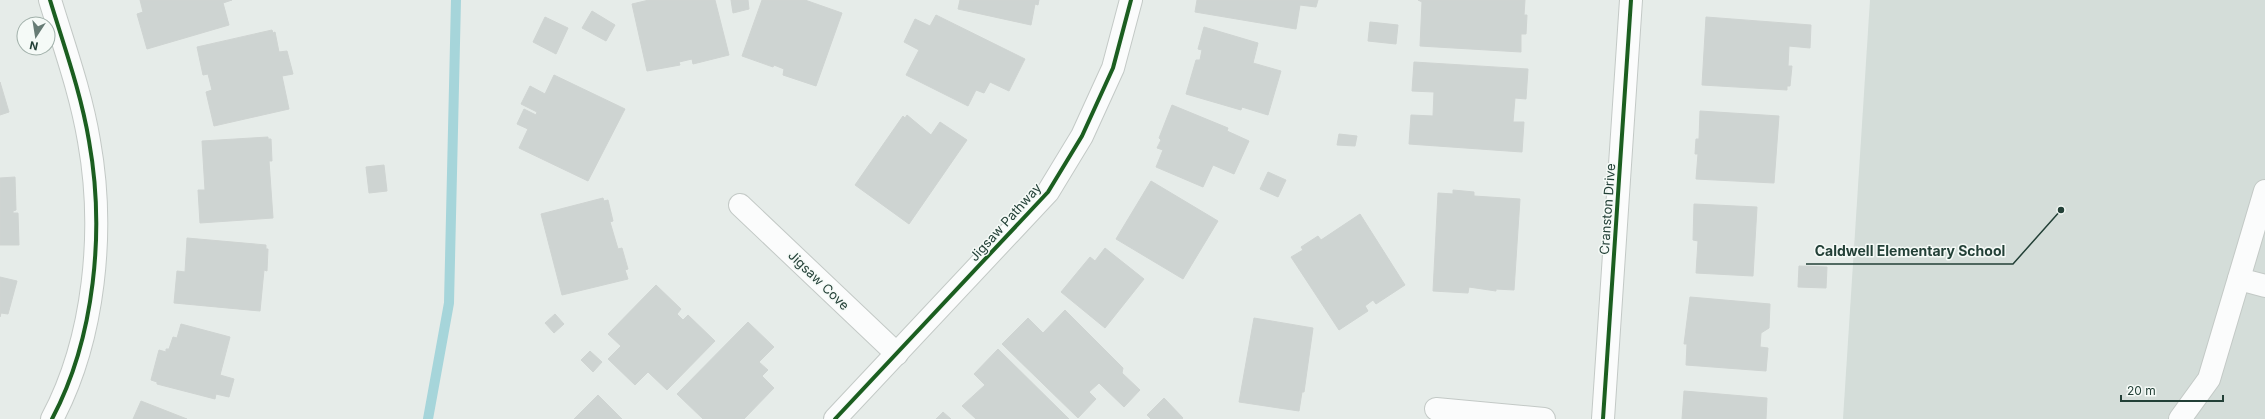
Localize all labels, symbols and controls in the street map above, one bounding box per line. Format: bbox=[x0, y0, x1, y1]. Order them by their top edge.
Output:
north arrow bbox=[16, 16, 56, 56]
text: N bbox=[28, 38, 39, 54]
street label: Cranston Drive bbox=[1596, 163, 1618, 255]
street label: Jigsaw Pathway bbox=[966, 180, 1044, 264]
callout: Caldwell Elementary School bbox=[1806, 238, 2013, 264]
text: Caldwell Elementary School bbox=[1815, 242, 2005, 259]
street label: Jigsaw Cove bbox=[785, 247, 853, 313]
scale bar bbox=[2121, 377, 2223, 403]
text: 20 m bbox=[2127, 383, 2156, 398]

